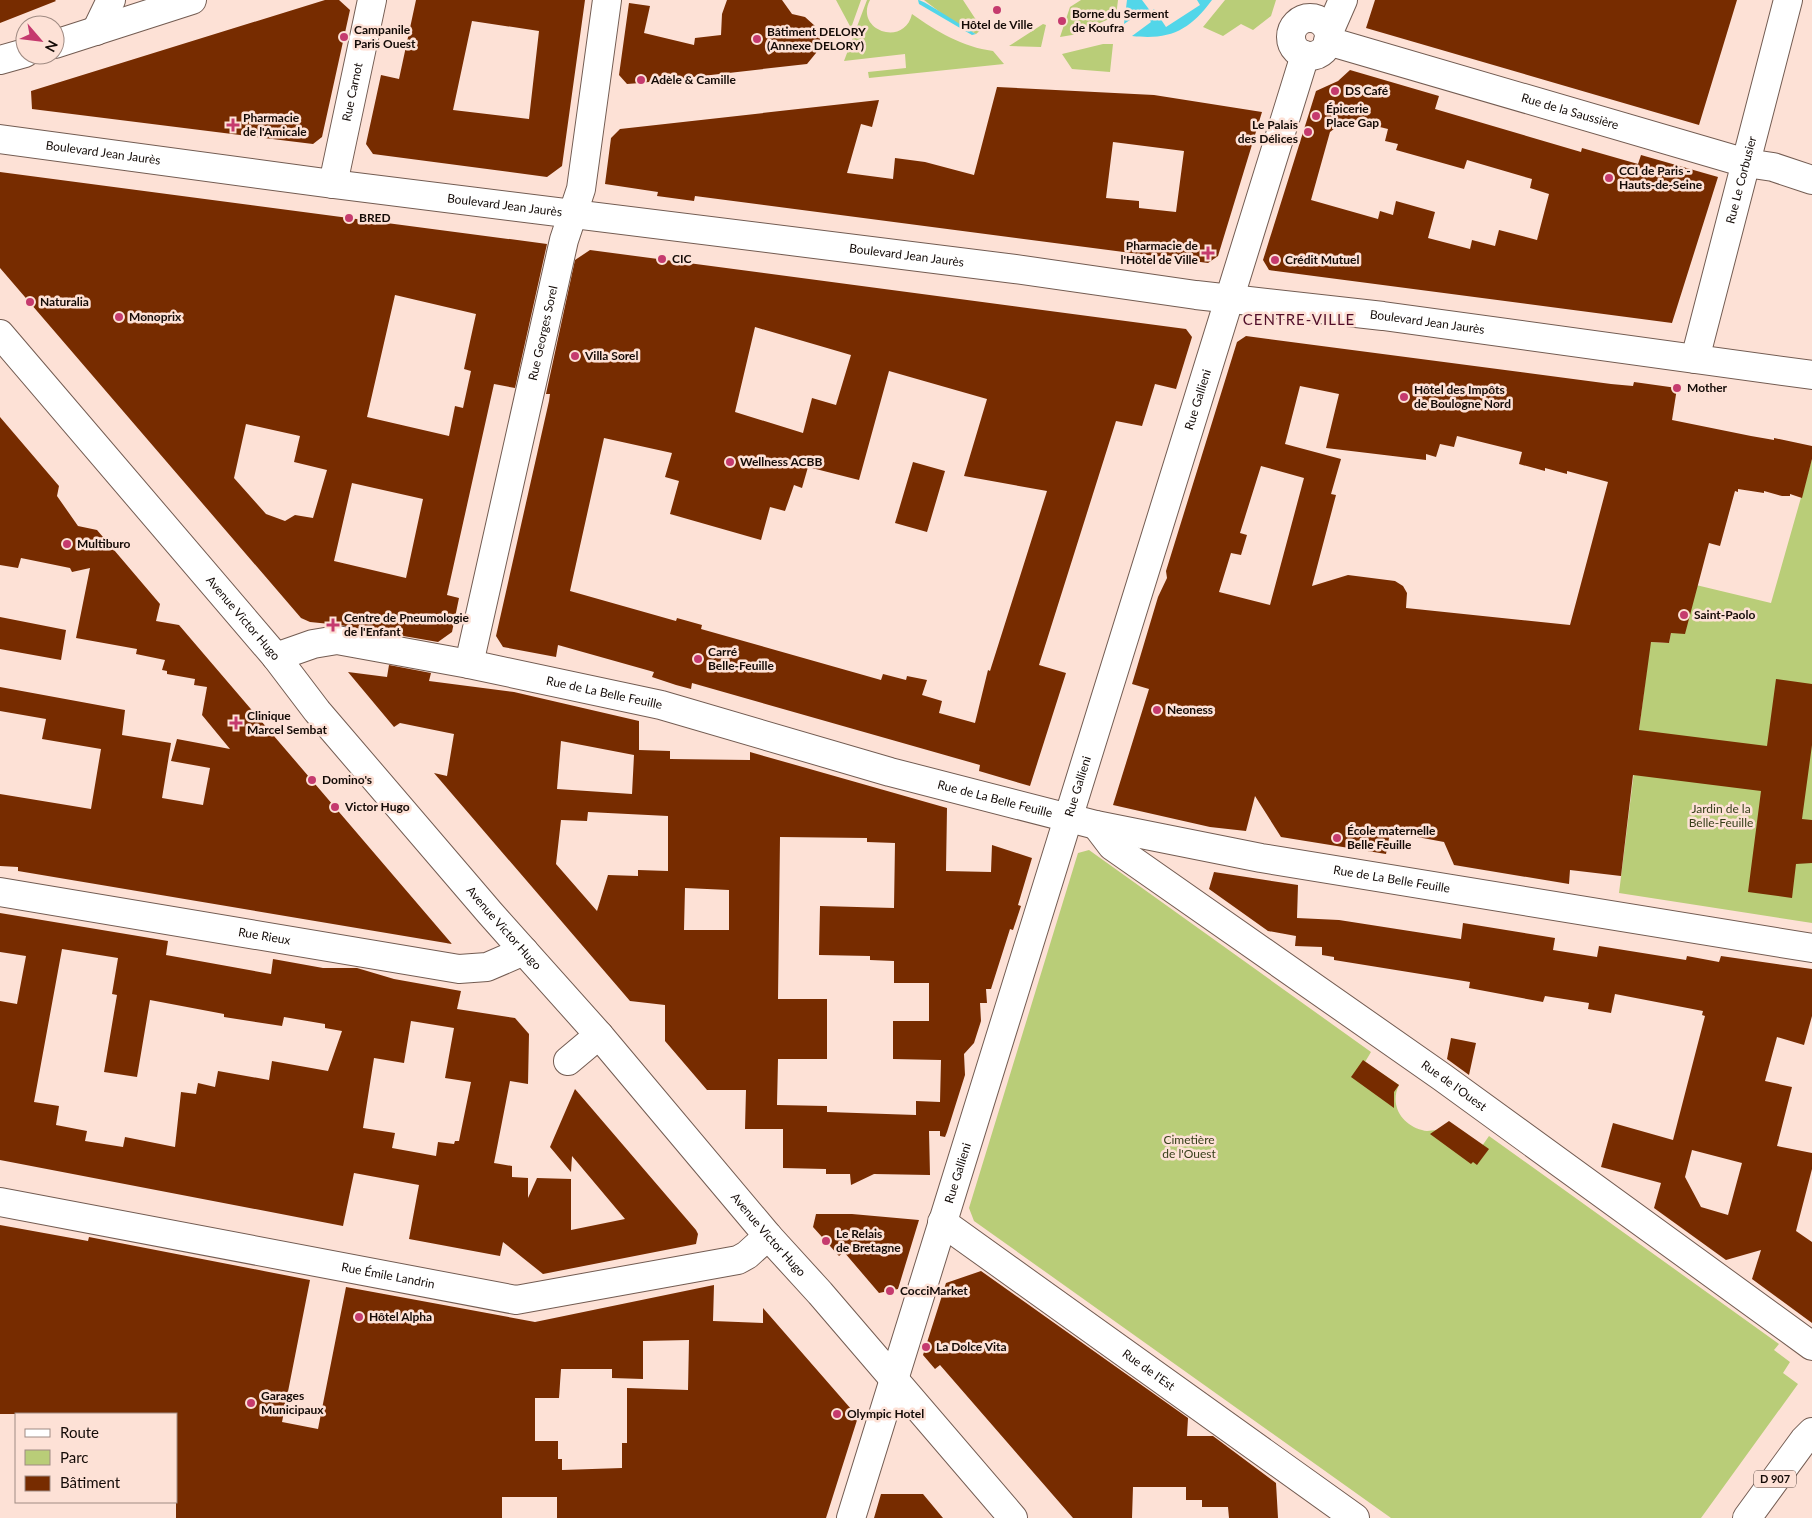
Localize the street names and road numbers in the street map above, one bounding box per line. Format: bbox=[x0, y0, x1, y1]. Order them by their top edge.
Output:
street label: Rue Carnot bbox=[338, 61, 366, 123]
street label: Rue de la Saussière bbox=[1520, 90, 1620, 132]
street label: Rue Le Corbusier bbox=[1722, 134, 1760, 225]
street label: Boulevard Jean Jaurès bbox=[45, 137, 161, 168]
street label: Boulevard Jean Jaurès bbox=[446, 190, 563, 219]
street label: Boulevard Jean Jaurès bbox=[848, 240, 965, 270]
street label: Rue Georges Sorel bbox=[525, 284, 561, 382]
street label: Boulevard Jean Jaurès bbox=[1369, 307, 1486, 337]
street label: Rue Gallieni bbox=[1181, 367, 1214, 432]
street label: Avenue Victor Hugo bbox=[203, 573, 284, 663]
street label: Rue de La Belle Feuille bbox=[545, 673, 664, 712]
street label: Rue Gallieni bbox=[1061, 754, 1094, 818]
street label: Rue de La Belle Feuille bbox=[936, 777, 1054, 820]
street label: Rue de La Belle Feuille bbox=[1332, 862, 1451, 896]
street label: Avenue Victor Hugo bbox=[463, 883, 545, 973]
street label: Rue Rieux bbox=[237, 924, 292, 948]
street label: Rue de l'Ouest bbox=[1419, 1057, 1490, 1114]
street label: Rue Gallieni bbox=[941, 1141, 974, 1205]
street label: Avenue Victor Hugo bbox=[728, 1190, 809, 1279]
street label: Rue Émile Landrin bbox=[340, 1259, 436, 1291]
street label: Rue de l'Est bbox=[1119, 1346, 1179, 1394]
road number: D 907 bbox=[1754, 1470, 1796, 1488]

